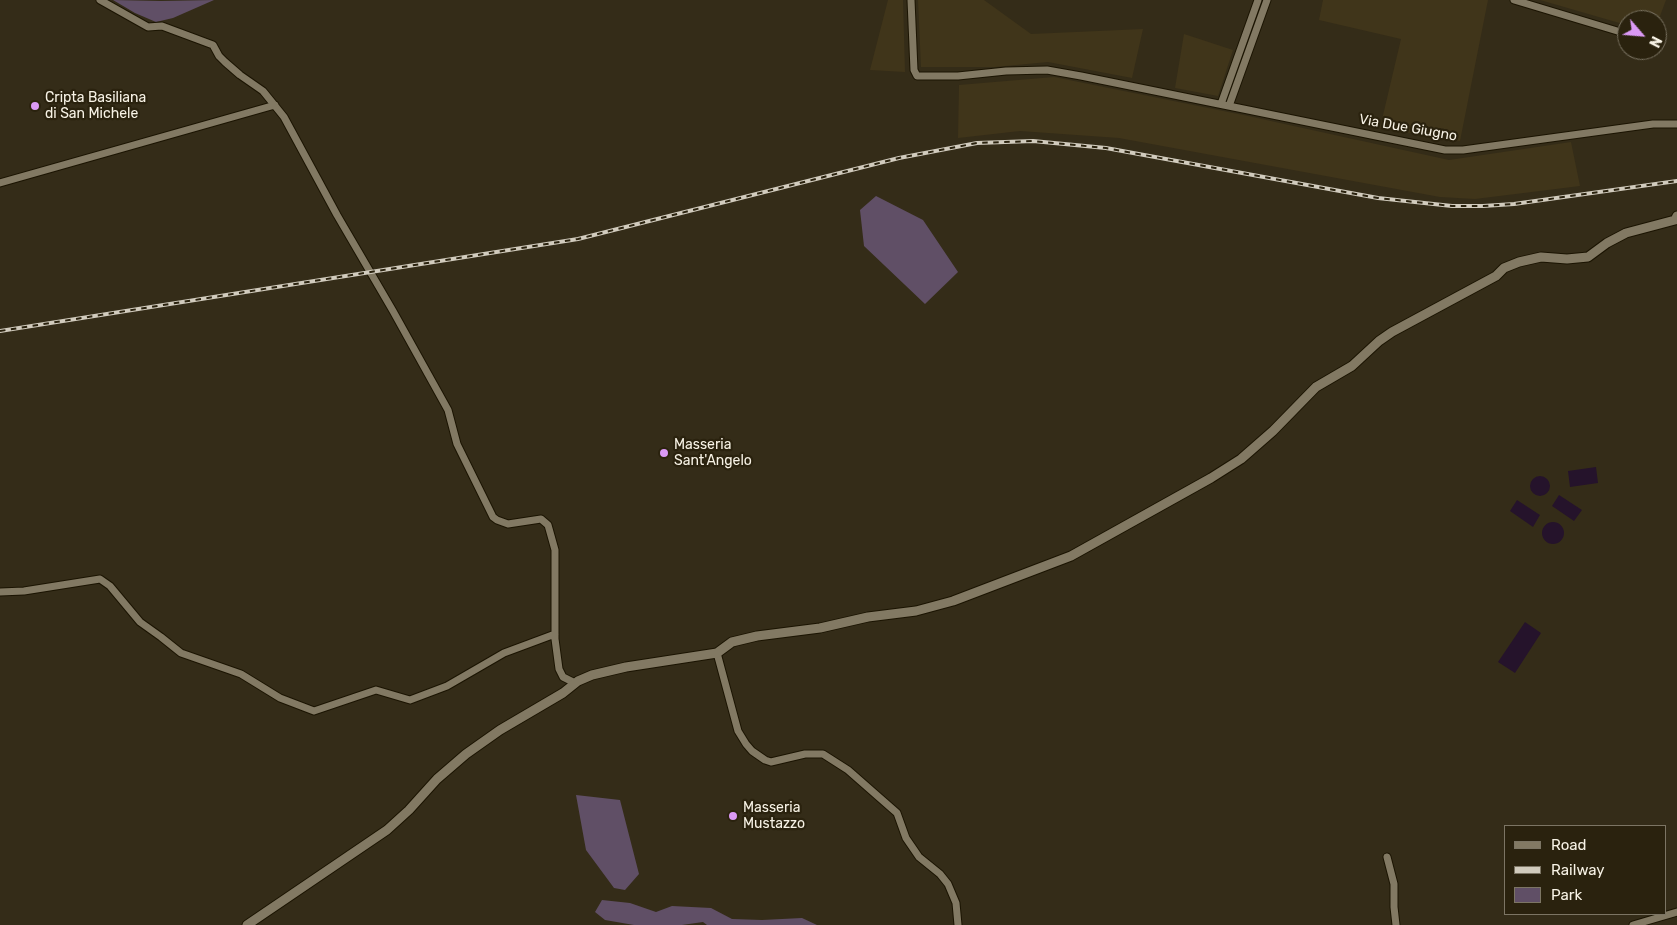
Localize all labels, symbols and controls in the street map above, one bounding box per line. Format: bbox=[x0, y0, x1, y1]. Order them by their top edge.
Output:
north arrow bbox=[1617, 10, 1667, 60]
text: N bbox=[1645, 33, 1665, 50]
place label: Cripta Basiliana di San Michele bbox=[45, 90, 146, 122]
marker: Cripta Basiliana di San Michele bbox=[29, 100, 41, 112]
street label: Via Due Giugno bbox=[1358, 111, 1458, 145]
place label: Masseria Sant'Angelo bbox=[674, 437, 752, 470]
marker: Masseria Sant'Angelo bbox=[658, 447, 670, 459]
place label: Masseria Mustazzo bbox=[743, 800, 805, 832]
marker: Masseria Mustazzo bbox=[727, 810, 739, 822]
legend bbox=[1504, 825, 1667, 915]
text: Road bbox=[1551, 836, 1587, 854]
text: Railway bbox=[1551, 861, 1605, 879]
text: Park bbox=[1551, 886, 1582, 904]

